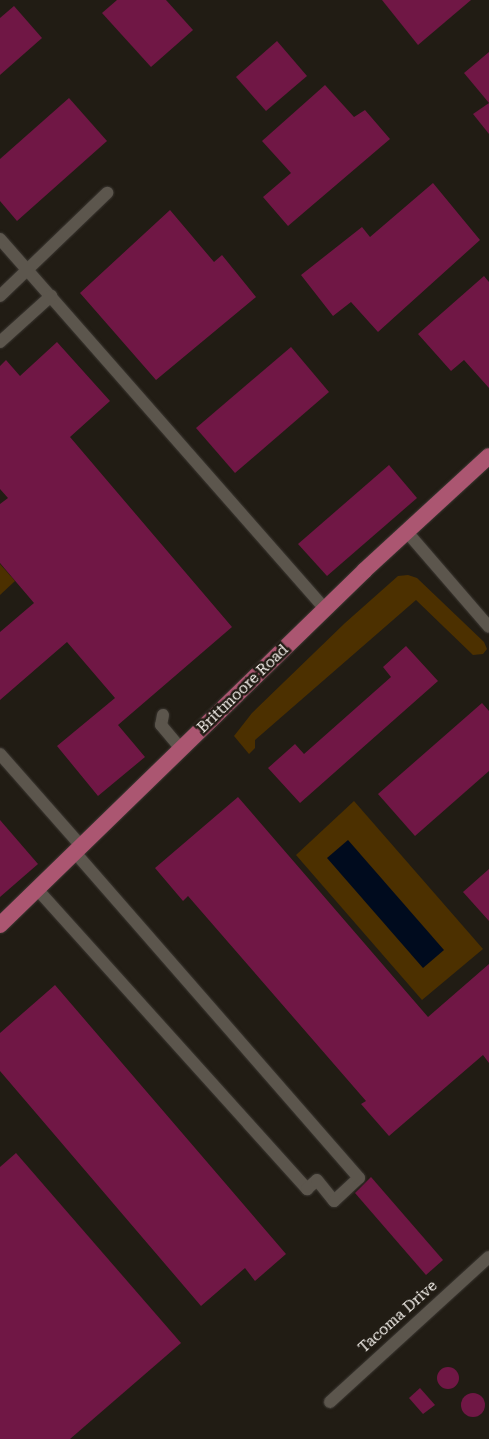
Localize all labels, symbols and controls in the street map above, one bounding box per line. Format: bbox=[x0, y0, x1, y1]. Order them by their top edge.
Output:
street label: Brittmoore Road bbox=[194, 641, 292, 737]
street label: Tacoma Drive bbox=[355, 1277, 441, 1357]

